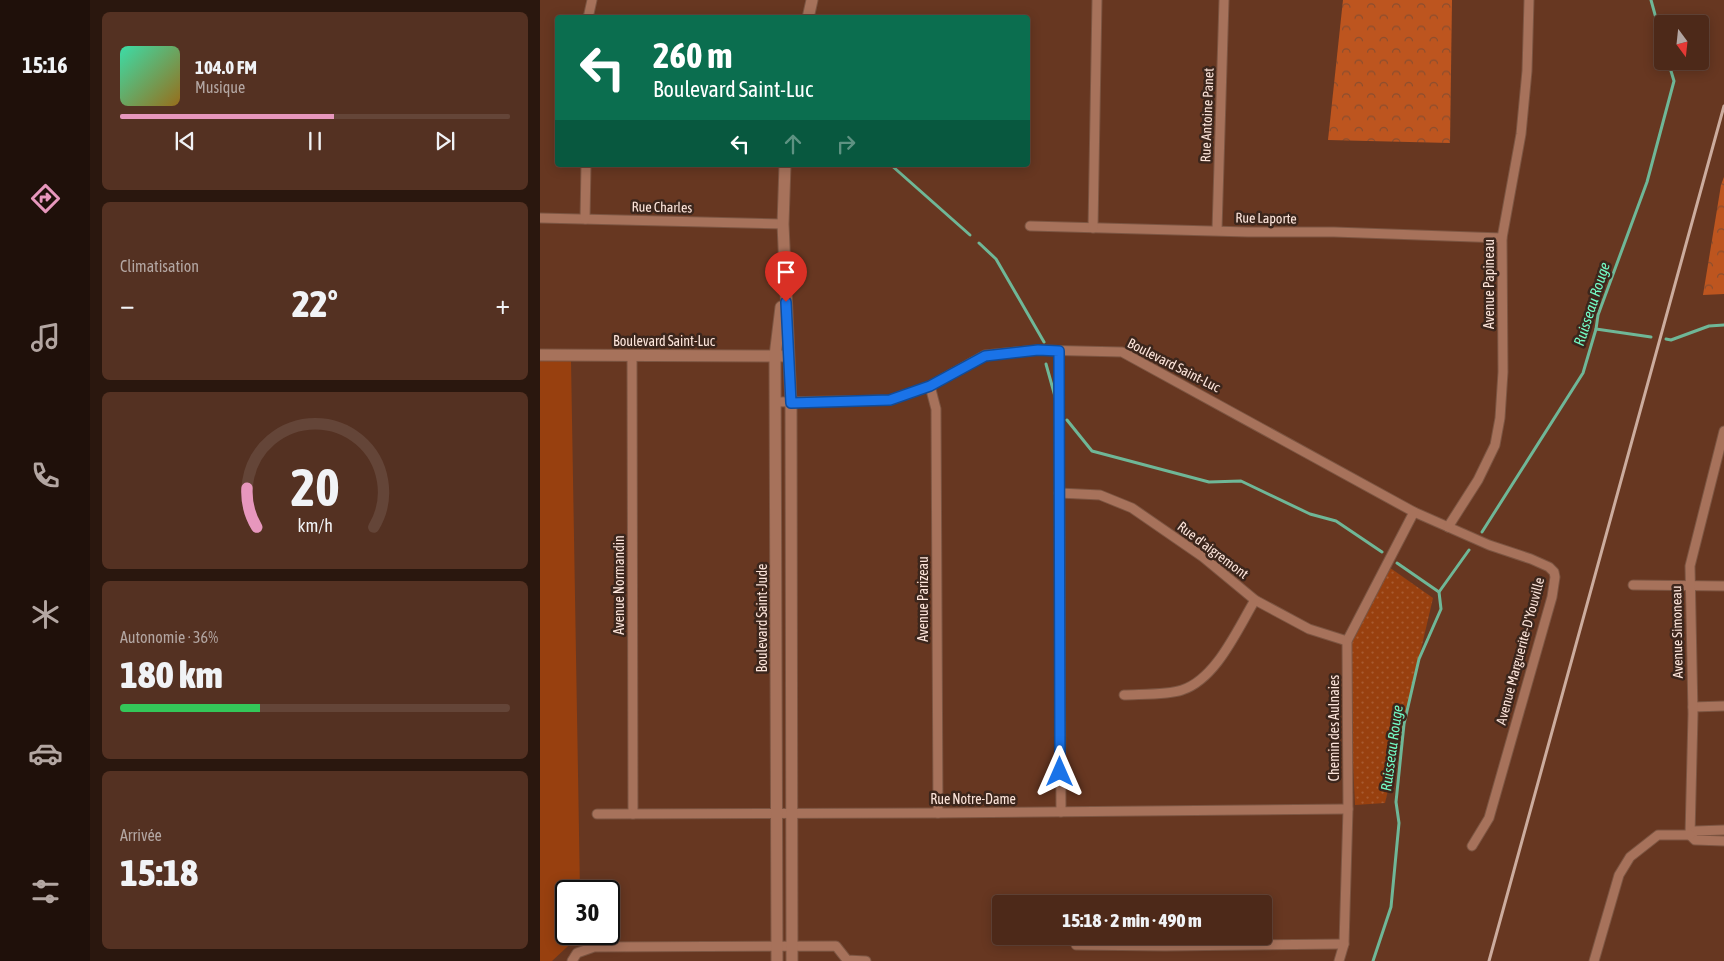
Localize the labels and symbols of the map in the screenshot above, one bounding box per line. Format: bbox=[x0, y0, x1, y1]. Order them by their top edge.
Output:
north arrow bbox=[1654, 15, 1709, 70]
street label: Rue Antoine Panet bbox=[1197, 67, 1217, 163]
street label: Rue Charles bbox=[632, 198, 693, 216]
street label: Rue Laporte bbox=[1235, 209, 1297, 227]
street label: Avenue Papineau bbox=[1481, 239, 1497, 329]
pin bbox=[765, 251, 807, 302]
water label: Ruisseau Rouge bbox=[1570, 260, 1613, 348]
street label: Boulevard Saint-Luc bbox=[613, 333, 716, 349]
street label: Boulevard Saint-Luc bbox=[1125, 335, 1224, 396]
street label: Rue d'aigremont bbox=[1174, 518, 1252, 582]
street label: Avenue Normandin bbox=[611, 535, 627, 635]
street label: Avenue Parizeau bbox=[915, 556, 931, 642]
street label: Boulevard Saint-Jude bbox=[754, 564, 770, 672]
street label: Avenue Marguerite-D'Youville bbox=[1493, 576, 1547, 726]
street label: Avenue Simoneau bbox=[1668, 585, 1686, 679]
street label: Chemin des Aulnaies bbox=[1326, 675, 1342, 781]
water label: Ruisseau Rouge bbox=[1377, 704, 1406, 792]
position arrow bbox=[1033, 745, 1085, 797]
street label: Rue Notre-Dame bbox=[930, 791, 1016, 807]
speed limit sign: 30 bbox=[555, 880, 620, 945]

